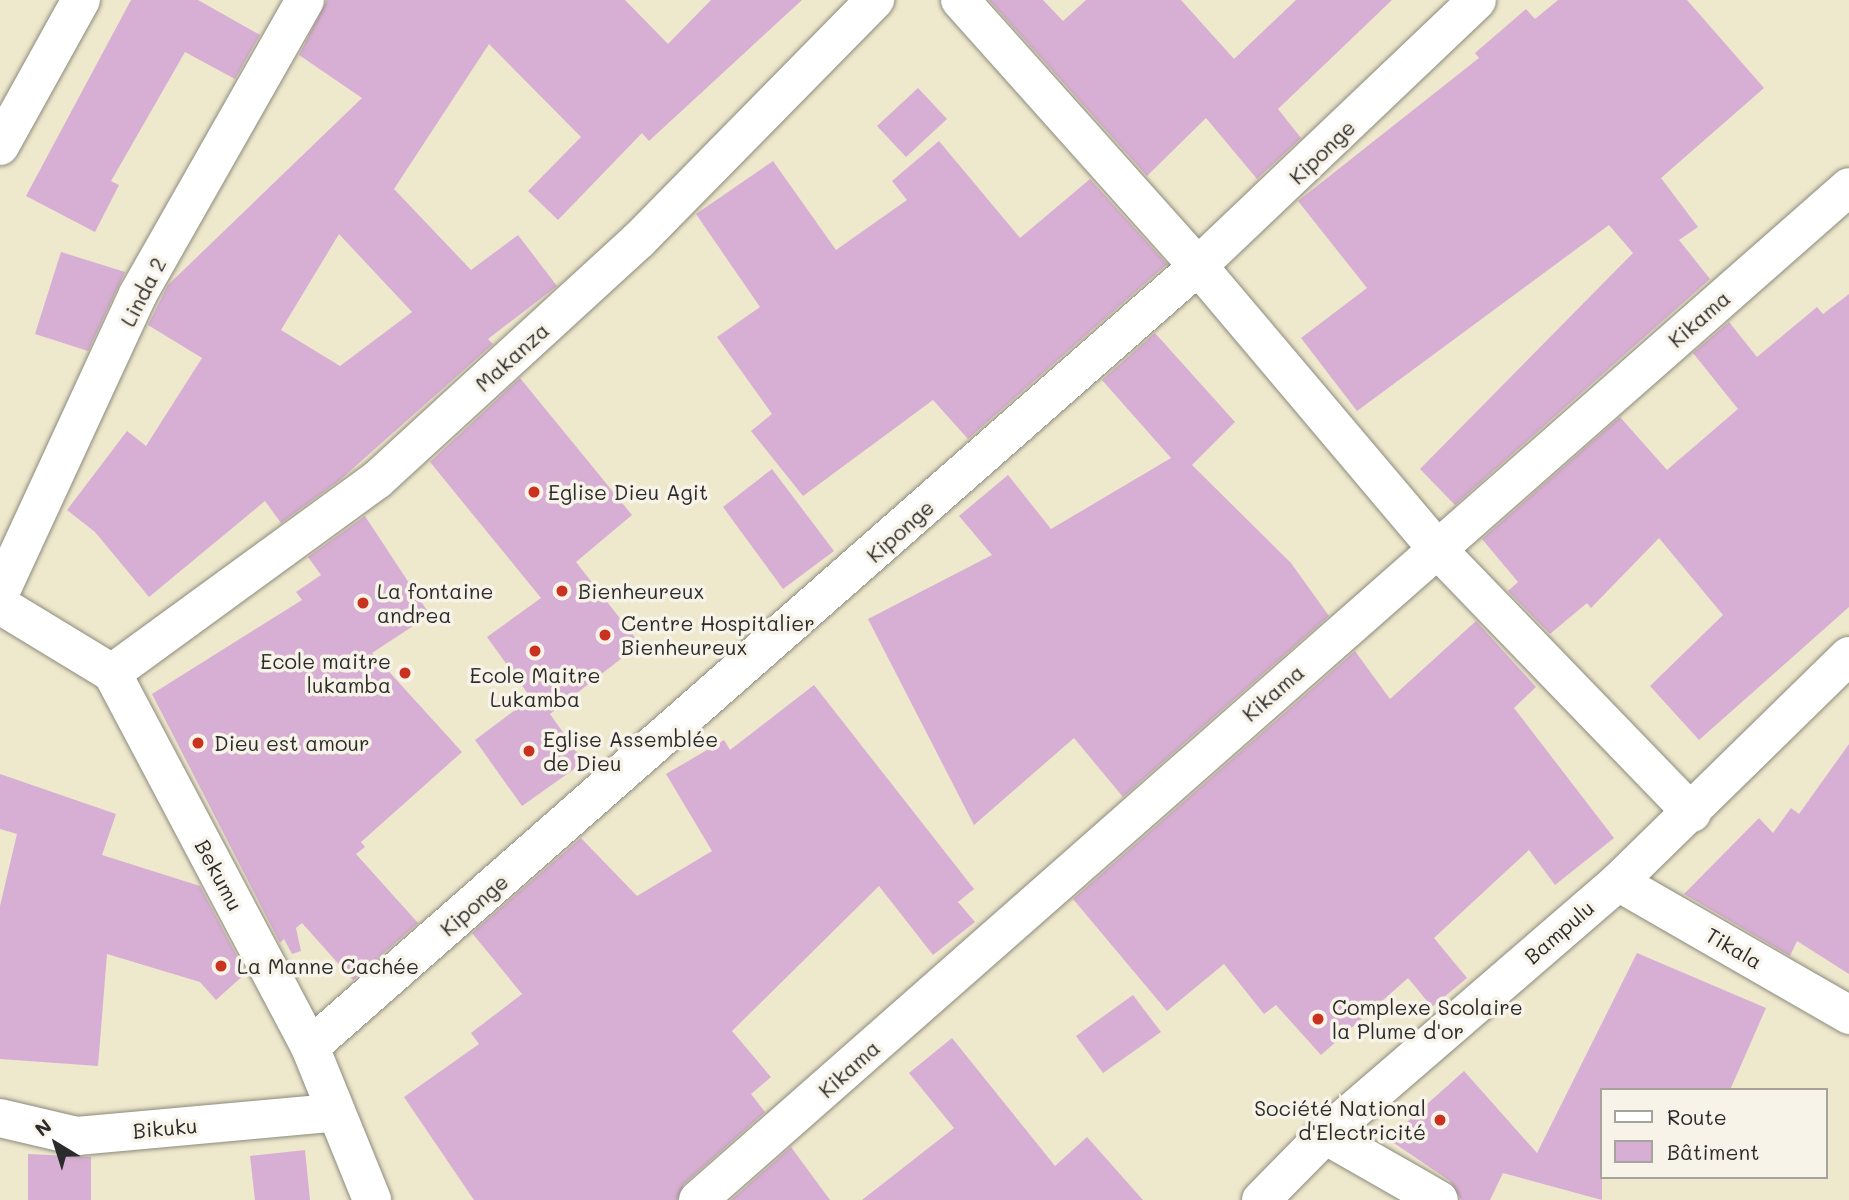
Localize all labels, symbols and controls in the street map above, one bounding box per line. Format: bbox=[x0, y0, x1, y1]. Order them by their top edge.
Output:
street label: Kiponge bbox=[1284, 115, 1360, 189]
street label: Linda 2 bbox=[115, 253, 171, 331]
street label: Kikama bbox=[1663, 285, 1735, 353]
street label: Makanza bbox=[470, 317, 554, 397]
place label: Eglise Dieu Agit bbox=[548, 479, 708, 505]
marker: Eglise Dieu Agit bbox=[526, 484, 542, 500]
street label: Kiponge bbox=[861, 494, 939, 568]
place label: La fontaine andrea bbox=[377, 578, 493, 628]
place label: Bienheureux bbox=[578, 578, 704, 604]
marker: Bienheureux bbox=[552, 581, 572, 601]
marker: La fontaine andrea bbox=[355, 595, 371, 611]
place label: Centre Hospitalier Bienheureux bbox=[621, 610, 815, 660]
marker: Centre Hospitalier Bienheureux bbox=[595, 625, 615, 645]
marker: Ecole Maitre Lukamba bbox=[527, 643, 543, 659]
place label: Ecole maitre lukamba bbox=[260, 648, 391, 698]
street label: Kikama bbox=[1237, 659, 1309, 727]
place label: Ecole Maitre Lukamba bbox=[470, 662, 600, 712]
marker: Ecole maitre lukamba bbox=[397, 665, 413, 681]
place label: Eglise Assemblée de Dieu bbox=[543, 726, 718, 776]
place label: Dieu est amour bbox=[214, 730, 370, 756]
marker: Dieu est amour bbox=[188, 733, 208, 753]
marker: Eglise Assemblée de Dieu bbox=[521, 743, 537, 759]
street label: Bekumu bbox=[190, 835, 248, 915]
street label: Kiponge bbox=[435, 869, 513, 941]
street label: Bampulu bbox=[1519, 895, 1599, 969]
street label: Tikala bbox=[1701, 922, 1767, 974]
place label: La Manne Cachée bbox=[237, 953, 419, 979]
marker: La Manne Cachée bbox=[211, 956, 231, 976]
place label: Complexe Scolaire la Plume d'or bbox=[1332, 994, 1523, 1044]
marker: Complexe Scolaire la Plume d'or bbox=[1310, 1011, 1326, 1027]
street label: Kikama bbox=[813, 1035, 885, 1103]
legend bbox=[1601, 1088, 1828, 1179]
place label: Société National d'Electricité bbox=[1254, 1095, 1426, 1145]
text: Route bbox=[1667, 1103, 1727, 1130]
north arrow bbox=[21, 1109, 91, 1179]
marker: Société National d'Electricité bbox=[1432, 1112, 1448, 1128]
text: N bbox=[29, 1113, 56, 1141]
street label: Bikuku bbox=[132, 1113, 198, 1143]
text: Bâtiment bbox=[1667, 1138, 1759, 1165]

